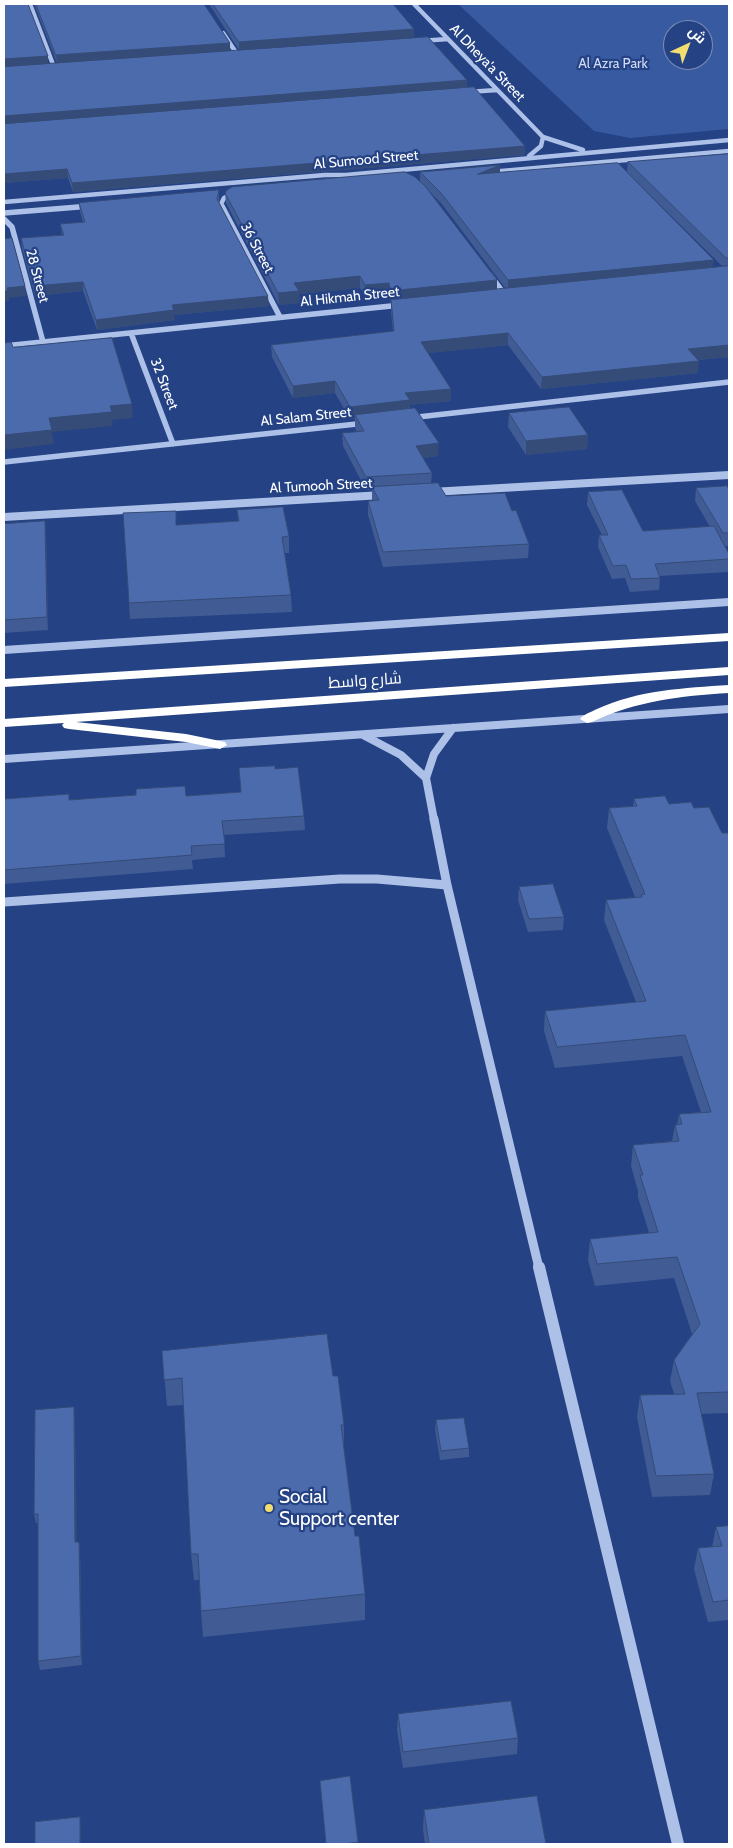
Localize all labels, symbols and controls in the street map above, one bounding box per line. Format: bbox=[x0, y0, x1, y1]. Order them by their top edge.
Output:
north arrow bbox=[663, 20, 713, 70]
street label: Al Dheya'a Street bbox=[446, 21, 528, 105]
text: ش bbox=[685, 22, 710, 47]
park label: Al Azra Park bbox=[578, 56, 648, 72]
street label: Al Sumood Street bbox=[313, 147, 419, 173]
street label: 36 Street bbox=[237, 220, 277, 276]
street label: 28 Street bbox=[22, 247, 52, 305]
street label: Al Hikmah Street bbox=[300, 283, 400, 311]
street label: 32 Street bbox=[146, 356, 182, 412]
street label: Al Salam Street bbox=[260, 404, 352, 430]
street label: Al Tumooh Street bbox=[269, 475, 373, 497]
street label: شارع واسط bbox=[328, 669, 402, 693]
place label: Social Support center bbox=[279, 1486, 399, 1530]
marker: Social Support center bbox=[263, 1502, 275, 1514]

